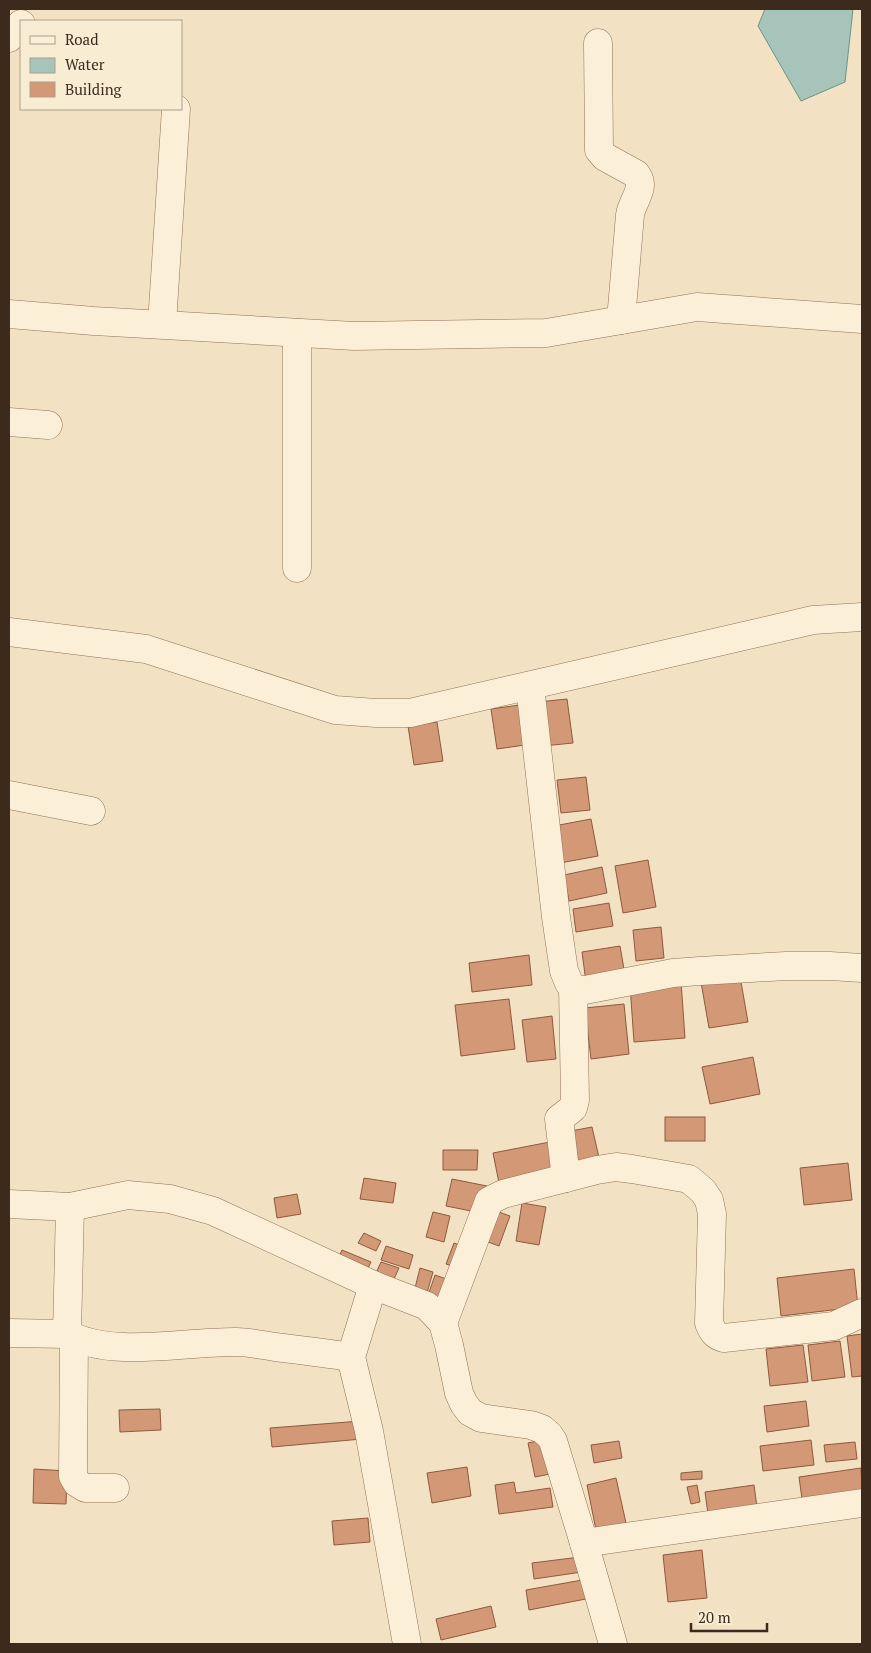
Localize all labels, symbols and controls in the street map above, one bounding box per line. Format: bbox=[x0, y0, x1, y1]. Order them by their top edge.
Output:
legend bbox=[20, 20, 182, 110]
text: Road bbox=[65, 29, 98, 49]
text: Water bbox=[65, 54, 105, 74]
text: Building bbox=[65, 79, 123, 99]
scale bar bbox=[691, 1600, 767, 1632]
text: 20 m bbox=[698, 1607, 731, 1627]

